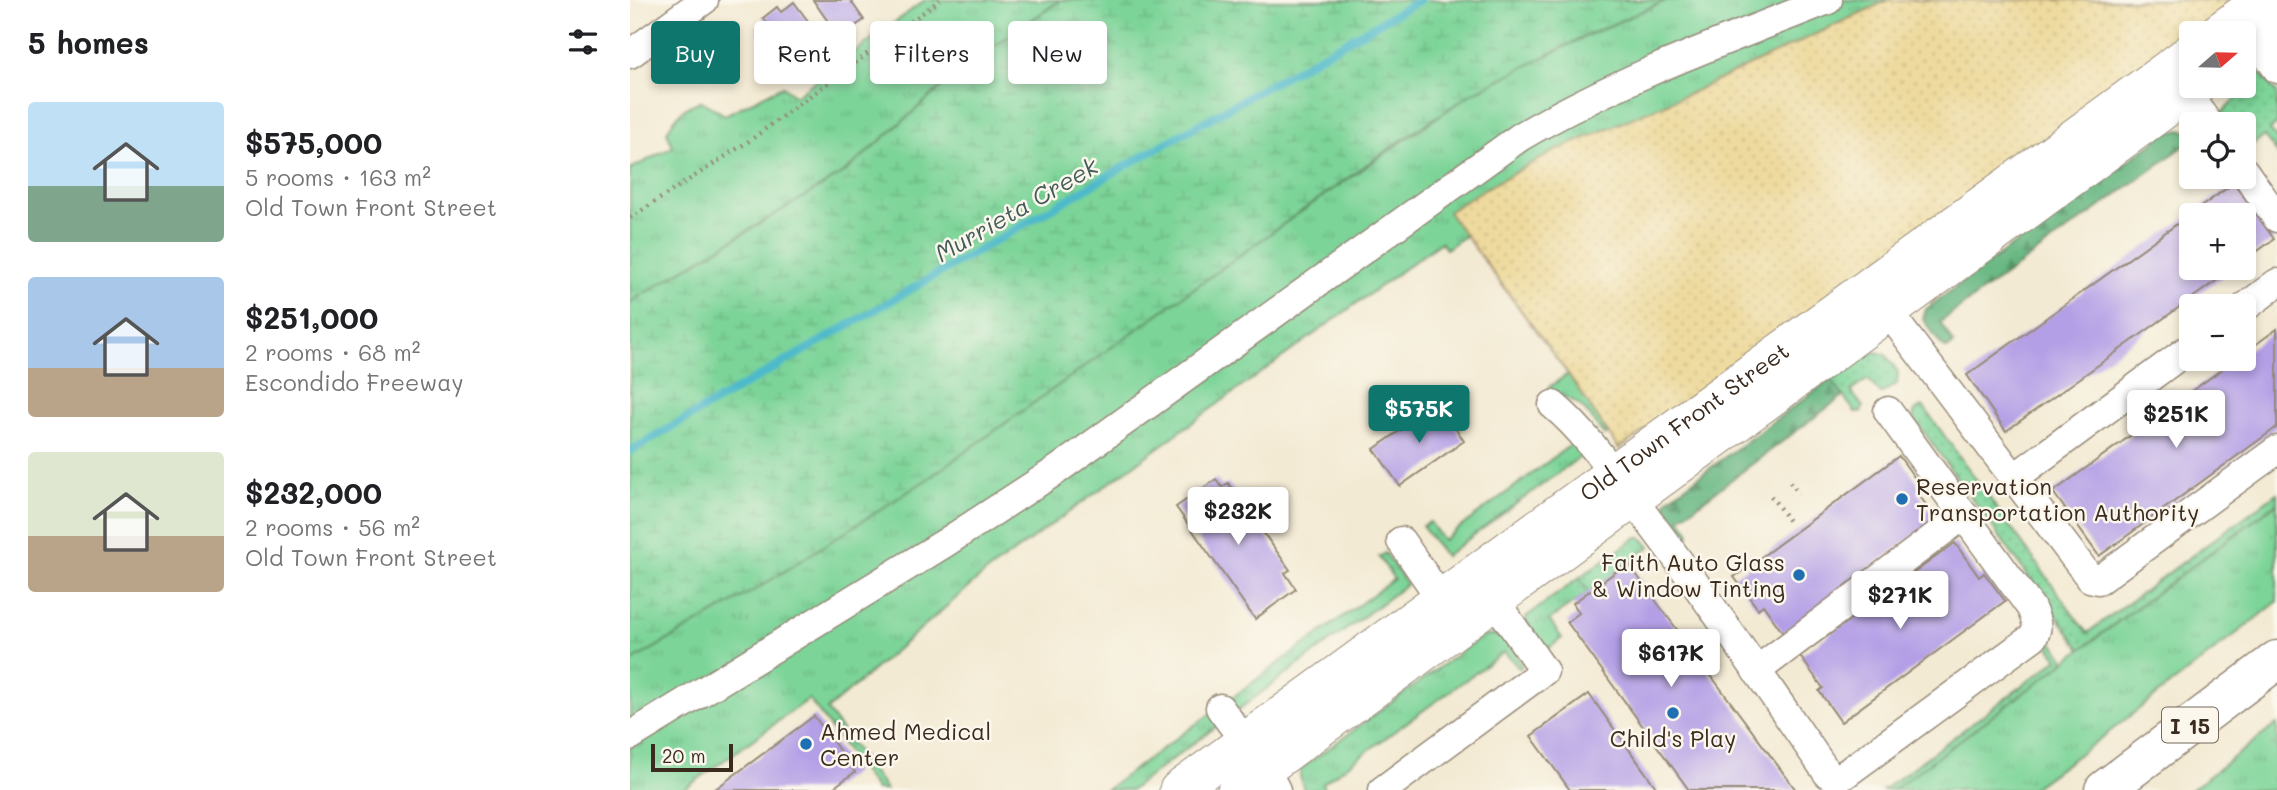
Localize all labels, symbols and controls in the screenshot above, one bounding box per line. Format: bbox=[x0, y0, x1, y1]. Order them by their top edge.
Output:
chip: Buy bbox=[651, 21, 740, 84]
chip: Rent bbox=[754, 21, 856, 84]
chip: Filters bbox=[870, 21, 994, 84]
chip: New bbox=[1008, 21, 1107, 84]
north arrow bbox=[2179, 21, 2256, 98]
map controls bbox=[2179, 21, 2256, 371]
text: 5 homes bbox=[28, 22, 149, 62]
icon: filters bbox=[564, 23, 602, 61]
button: locate bbox=[2179, 112, 2256, 189]
text: $575,000 bbox=[245, 122, 382, 162]
icon: home bbox=[84, 130, 168, 214]
water label: Murrieta Creek bbox=[929, 149, 1104, 268]
text: 5 rooms · 163 m² bbox=[245, 162, 431, 192]
text: Old Town Front Street bbox=[245, 192, 497, 222]
button: + bbox=[2179, 203, 2256, 280]
button: − bbox=[2179, 294, 2256, 371]
text: $251,000 bbox=[245, 297, 378, 337]
icon: home bbox=[84, 305, 168, 389]
street label: Old Town Front Street bbox=[1573, 335, 1795, 508]
text: 2 rooms · 68 m² bbox=[245, 337, 420, 367]
text: Escondido Freeway bbox=[245, 367, 464, 397]
pin: $575K bbox=[1370, 386, 1468, 445]
pin: $251K bbox=[2127, 391, 2225, 450]
text: $575K bbox=[1384, 393, 1454, 423]
text: $251K bbox=[2143, 398, 2209, 428]
place label: Reservation Transportation Authority bbox=[1916, 471, 2199, 527]
text: $232,000 bbox=[245, 472, 382, 512]
icon: home bbox=[84, 480, 168, 564]
pin: $232K bbox=[1189, 488, 1287, 547]
marker: Reservation Transportation Authority bbox=[1894, 491, 1910, 507]
text: $232K bbox=[1204, 495, 1272, 525]
text: 2 rooms · 56 m² bbox=[245, 512, 420, 542]
text: Old Town Front Street bbox=[245, 542, 497, 572]
place label: Faith Auto Glass & Window Tinting bbox=[1592, 547, 1785, 603]
marker: Faith Auto Glass & Window Tinting bbox=[1791, 567, 1807, 583]
pin: $271K bbox=[1851, 572, 1949, 631]
text: $271K bbox=[1867, 579, 1933, 609]
pin: $617K bbox=[1622, 630, 1720, 689]
text: $617K bbox=[1638, 637, 1704, 667]
marker: Child's Play bbox=[1665, 705, 1681, 721]
road number: I 15 bbox=[2162, 708, 2218, 742]
place label: Ahmed Medical Center bbox=[820, 716, 991, 772]
place label: Child's Play bbox=[1610, 723, 1736, 753]
marker: Ahmed Medical Center bbox=[798, 736, 814, 752]
scale bar bbox=[651, 741, 733, 773]
text: 20 m bbox=[662, 743, 706, 768]

